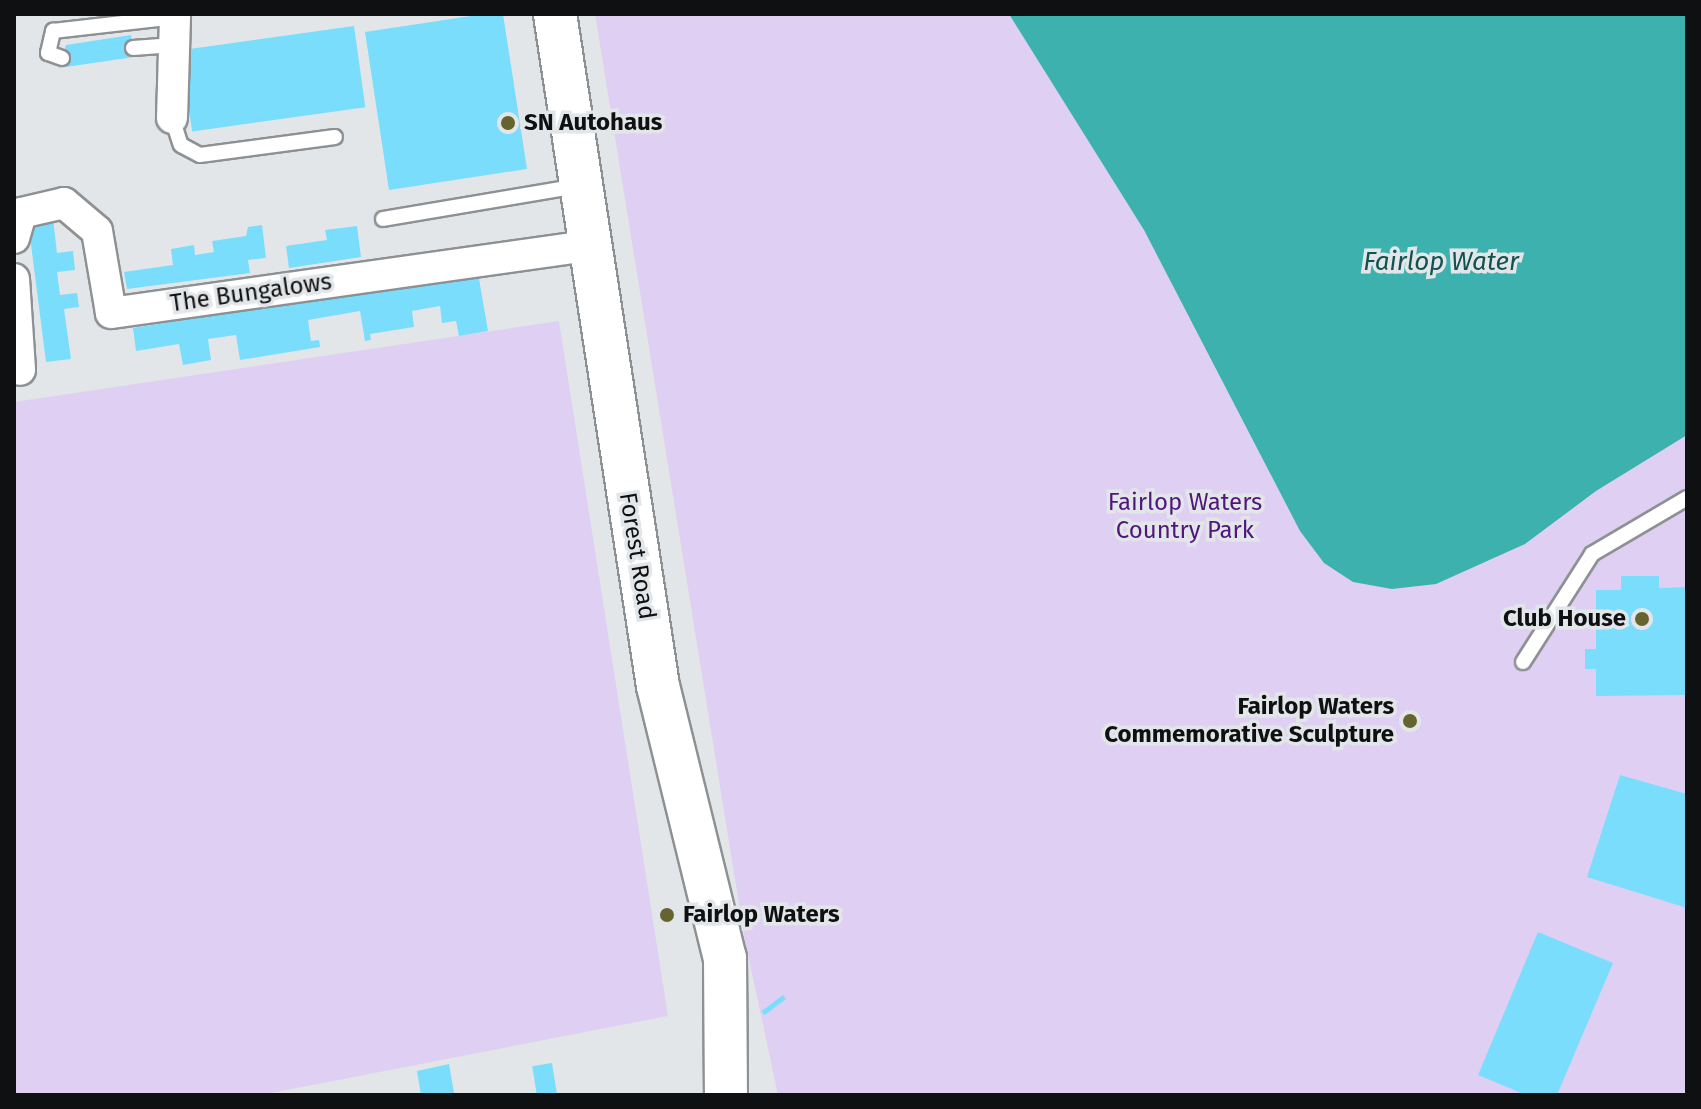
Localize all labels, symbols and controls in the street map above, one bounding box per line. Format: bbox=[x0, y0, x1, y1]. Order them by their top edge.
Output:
place label: SN Autohaus bbox=[524, 109, 662, 137]
marker: SN Autohaus bbox=[499, 114, 517, 132]
water label: Fairlop Water bbox=[1363, 246, 1519, 278]
street label: The Bungalows bbox=[168, 267, 334, 319]
park label: Fairlop Waters Country Park bbox=[1108, 489, 1262, 545]
street label: Forest Road bbox=[613, 490, 661, 622]
place label: Club House bbox=[1503, 605, 1626, 633]
marker: Club House bbox=[1633, 610, 1651, 628]
place label: Fairlop Waters Commemorative Sculpture bbox=[1104, 693, 1394, 749]
marker: Fairlop Waters Commemorative Sculpture bbox=[1401, 712, 1419, 730]
place label: Fairlop Waters bbox=[683, 901, 840, 929]
marker: Fairlop Waters bbox=[658, 906, 676, 924]

